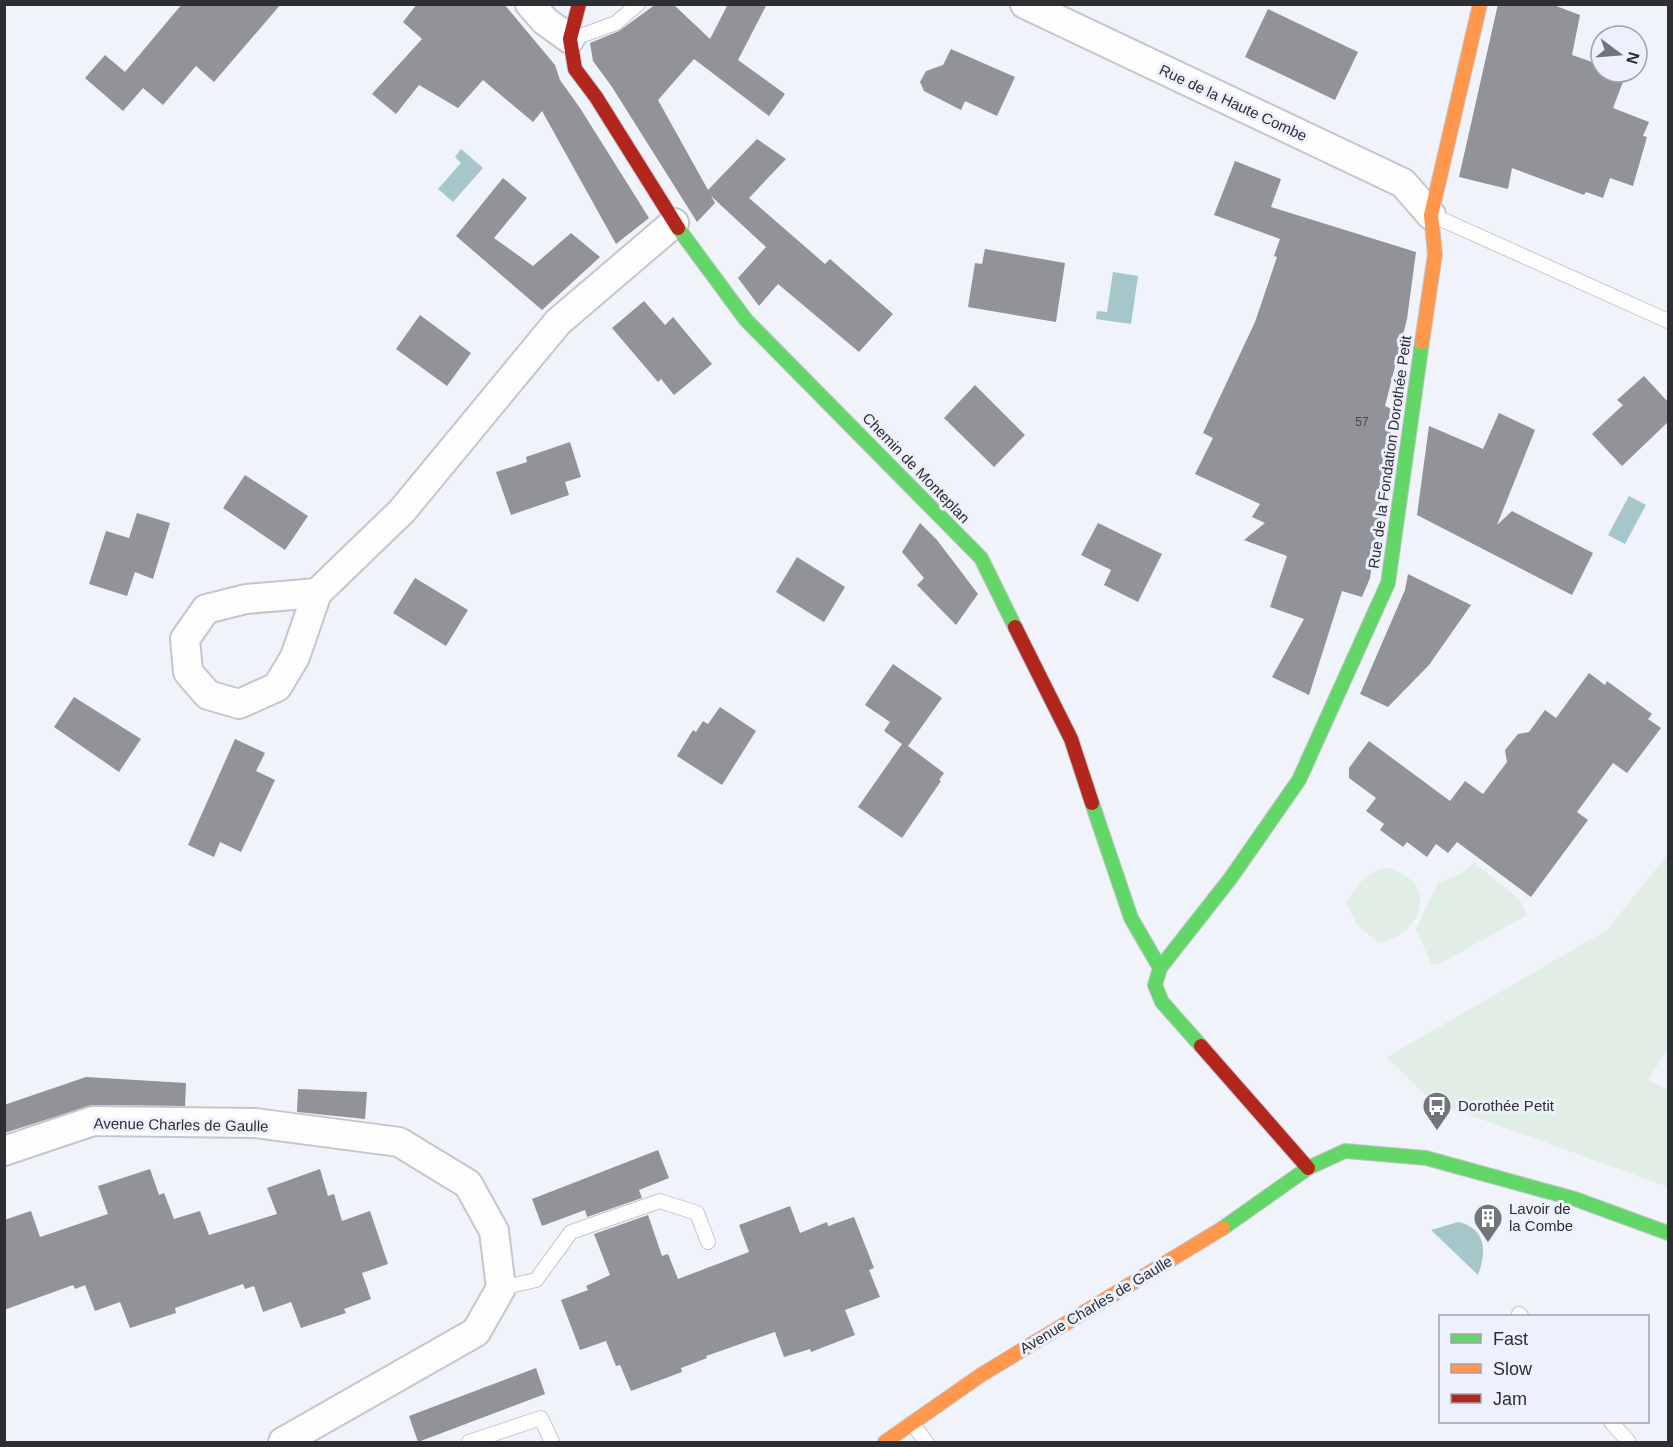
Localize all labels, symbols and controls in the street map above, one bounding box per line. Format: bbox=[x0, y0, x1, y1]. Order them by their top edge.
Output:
north arrow bbox=[1589, 24, 1649, 84]
text: N bbox=[1623, 50, 1643, 66]
street label: Rue de la Haute Combe bbox=[1157, 61, 1310, 144]
street label: Rue de la Fondation Dorothée Petit bbox=[1365, 333, 1414, 570]
street label: Chemin de Monteplan bbox=[859, 409, 973, 526]
house number: 57 bbox=[1355, 415, 1369, 429]
bus stop icon: Dorothée Petit bbox=[1421, 1090, 1453, 1132]
place label: Dorothée Petit bbox=[1458, 1097, 1555, 1114]
street label: Avenue Charles de Gaulle bbox=[93, 1114, 269, 1135]
place label: Lavoir de la Combe bbox=[1509, 1200, 1573, 1234]
building icon: Lavoir de la Combe bbox=[1472, 1202, 1504, 1244]
street label: Avenue Charles de Gaulle bbox=[1016, 1252, 1175, 1357]
legend bbox=[1439, 1315, 1649, 1423]
text: Fast bbox=[1493, 1329, 1528, 1349]
text: Slow bbox=[1493, 1359, 1533, 1379]
text: Jam bbox=[1493, 1389, 1527, 1409]

